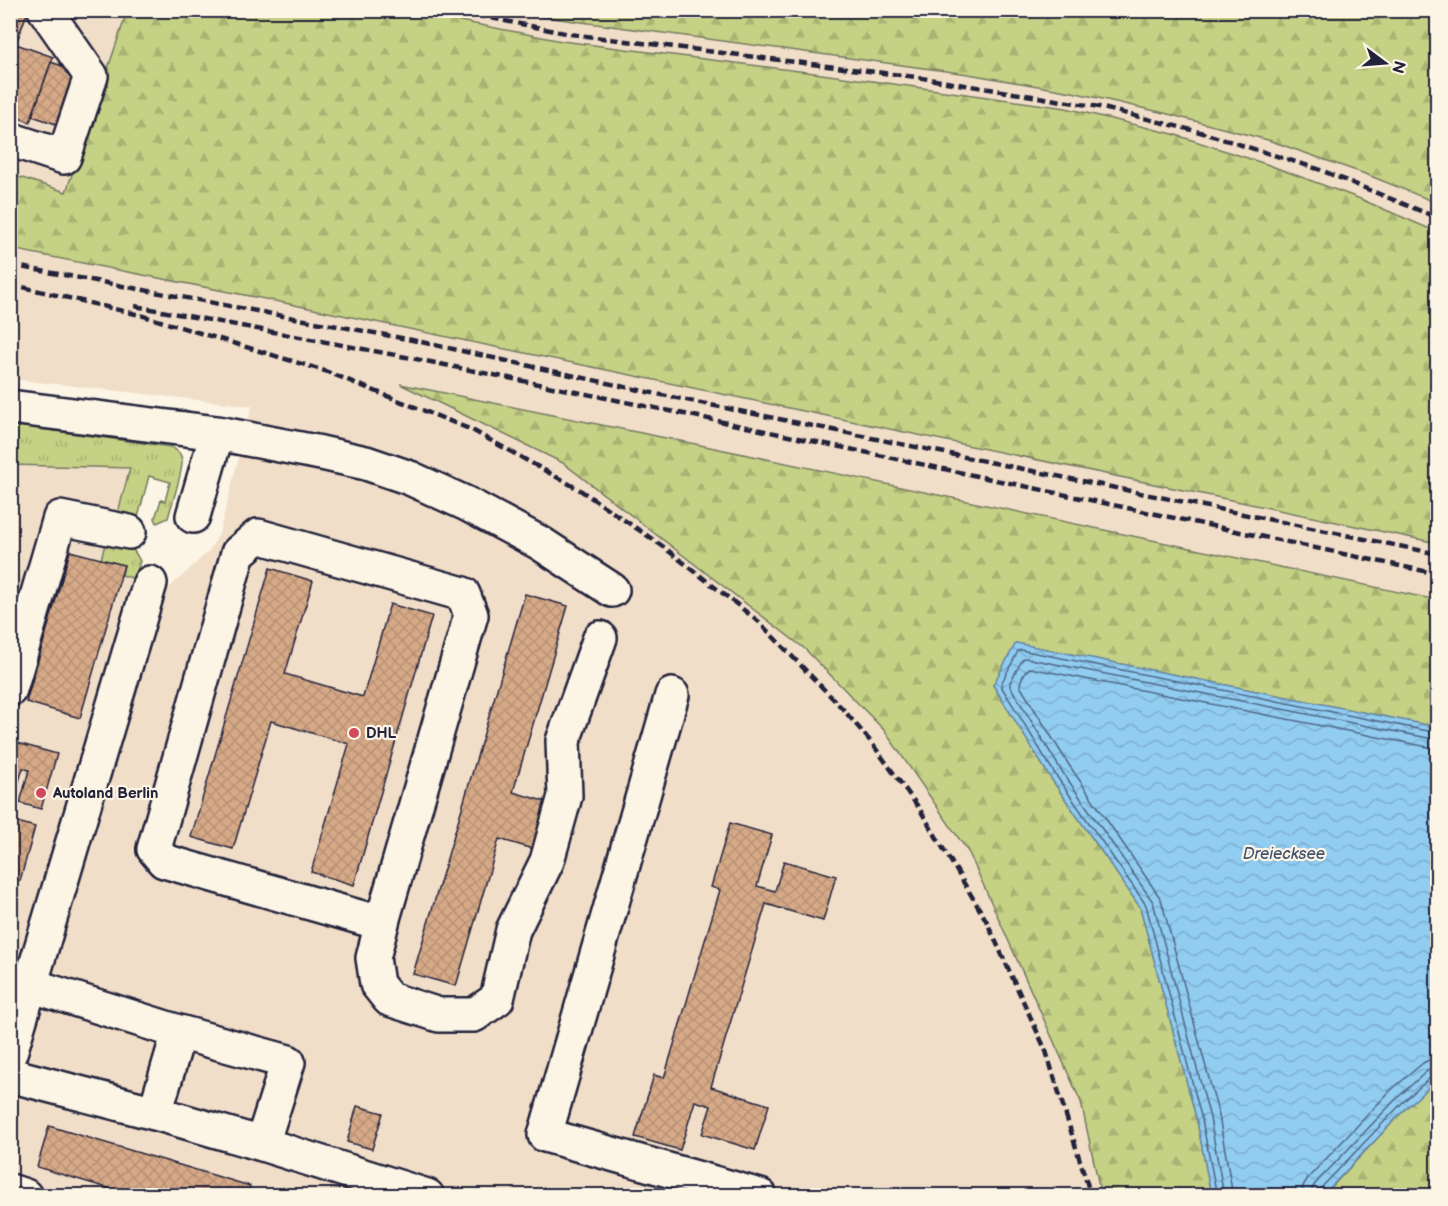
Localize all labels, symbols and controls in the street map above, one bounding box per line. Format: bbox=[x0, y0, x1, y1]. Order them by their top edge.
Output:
north arrow bbox=[1355, 33, 1415, 93]
text: N bbox=[1387, 58, 1409, 75]
place label: DHL bbox=[366, 724, 397, 743]
marker: DHL bbox=[347, 726, 361, 740]
place label: Autoland Berlin bbox=[52, 784, 158, 803]
marker: Autoland Berlin bbox=[34, 786, 48, 800]
water label: Dreiecksee bbox=[1243, 845, 1325, 864]

